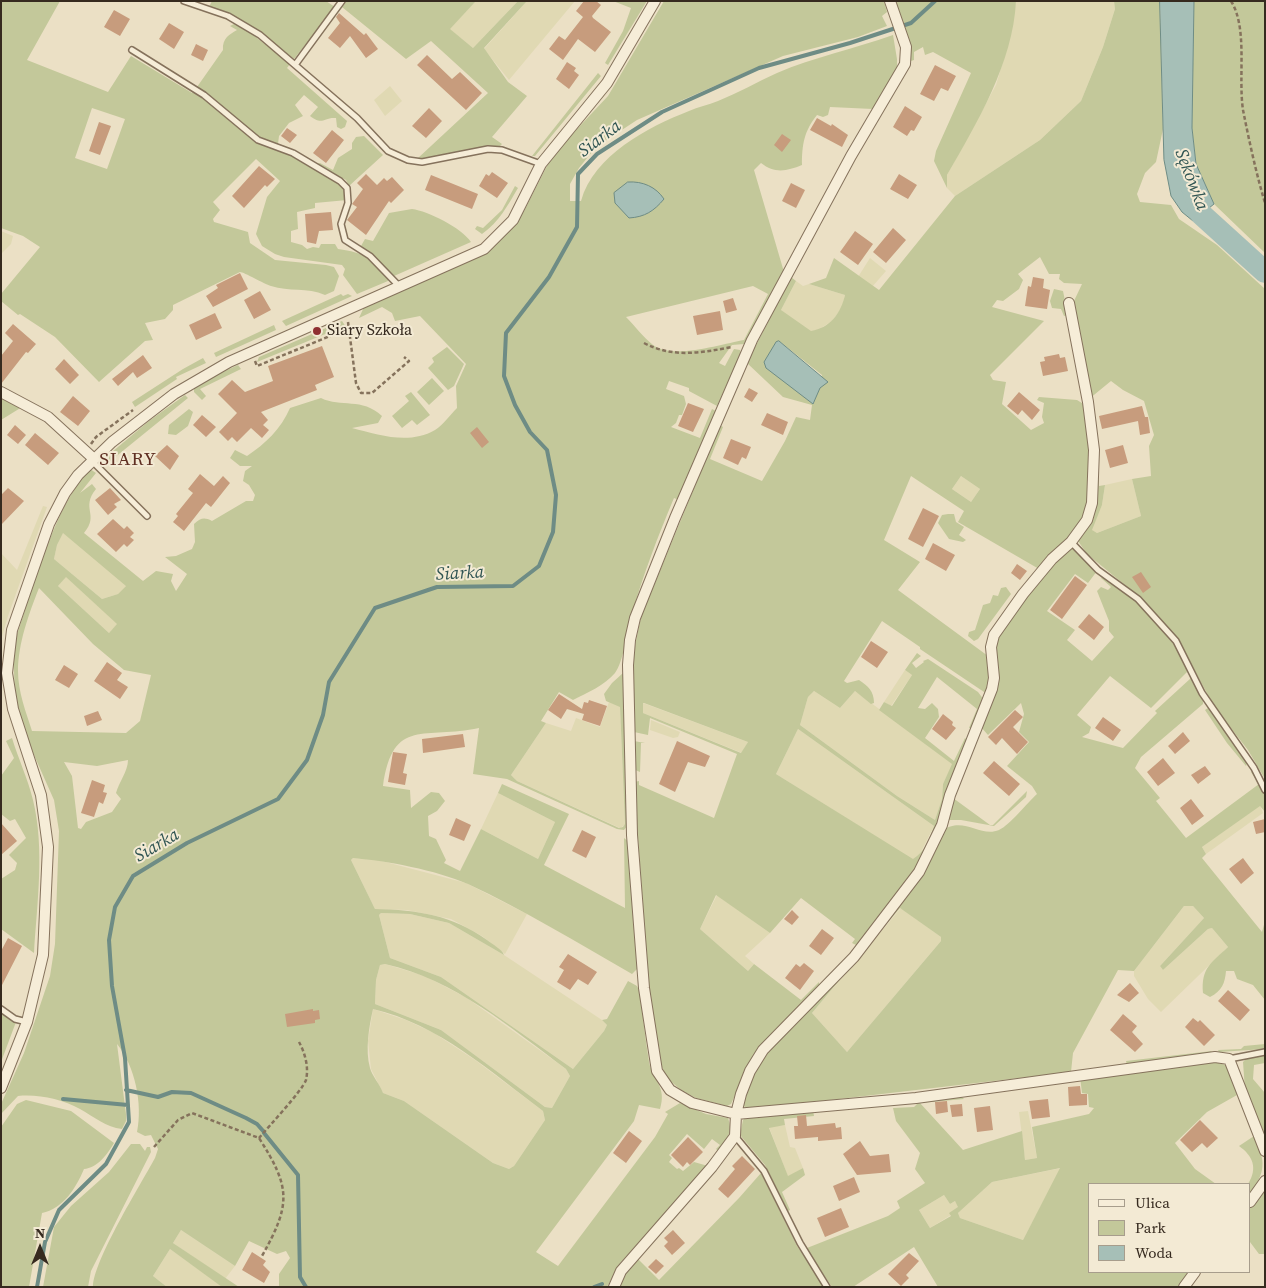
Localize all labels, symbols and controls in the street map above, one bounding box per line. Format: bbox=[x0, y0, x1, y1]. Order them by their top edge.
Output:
water label: Siarka bbox=[574, 116, 626, 162]
water label: Sękówka bbox=[1169, 146, 1213, 214]
place label: Siary Szkoła bbox=[327, 321, 412, 341]
marker: Siary Szkoła bbox=[311, 325, 323, 337]
district label: SIARY bbox=[99, 449, 157, 471]
water label: Siarka bbox=[435, 562, 485, 586]
water label: Siarka bbox=[131, 825, 183, 867]
legend bbox=[1088, 1183, 1251, 1273]
text: Ulica bbox=[1135, 1192, 1170, 1213]
text: Park bbox=[1135, 1217, 1166, 1238]
north arrow bbox=[15, 1223, 65, 1273]
text: N bbox=[35, 1223, 45, 1243]
text: Woda bbox=[1135, 1242, 1173, 1263]

